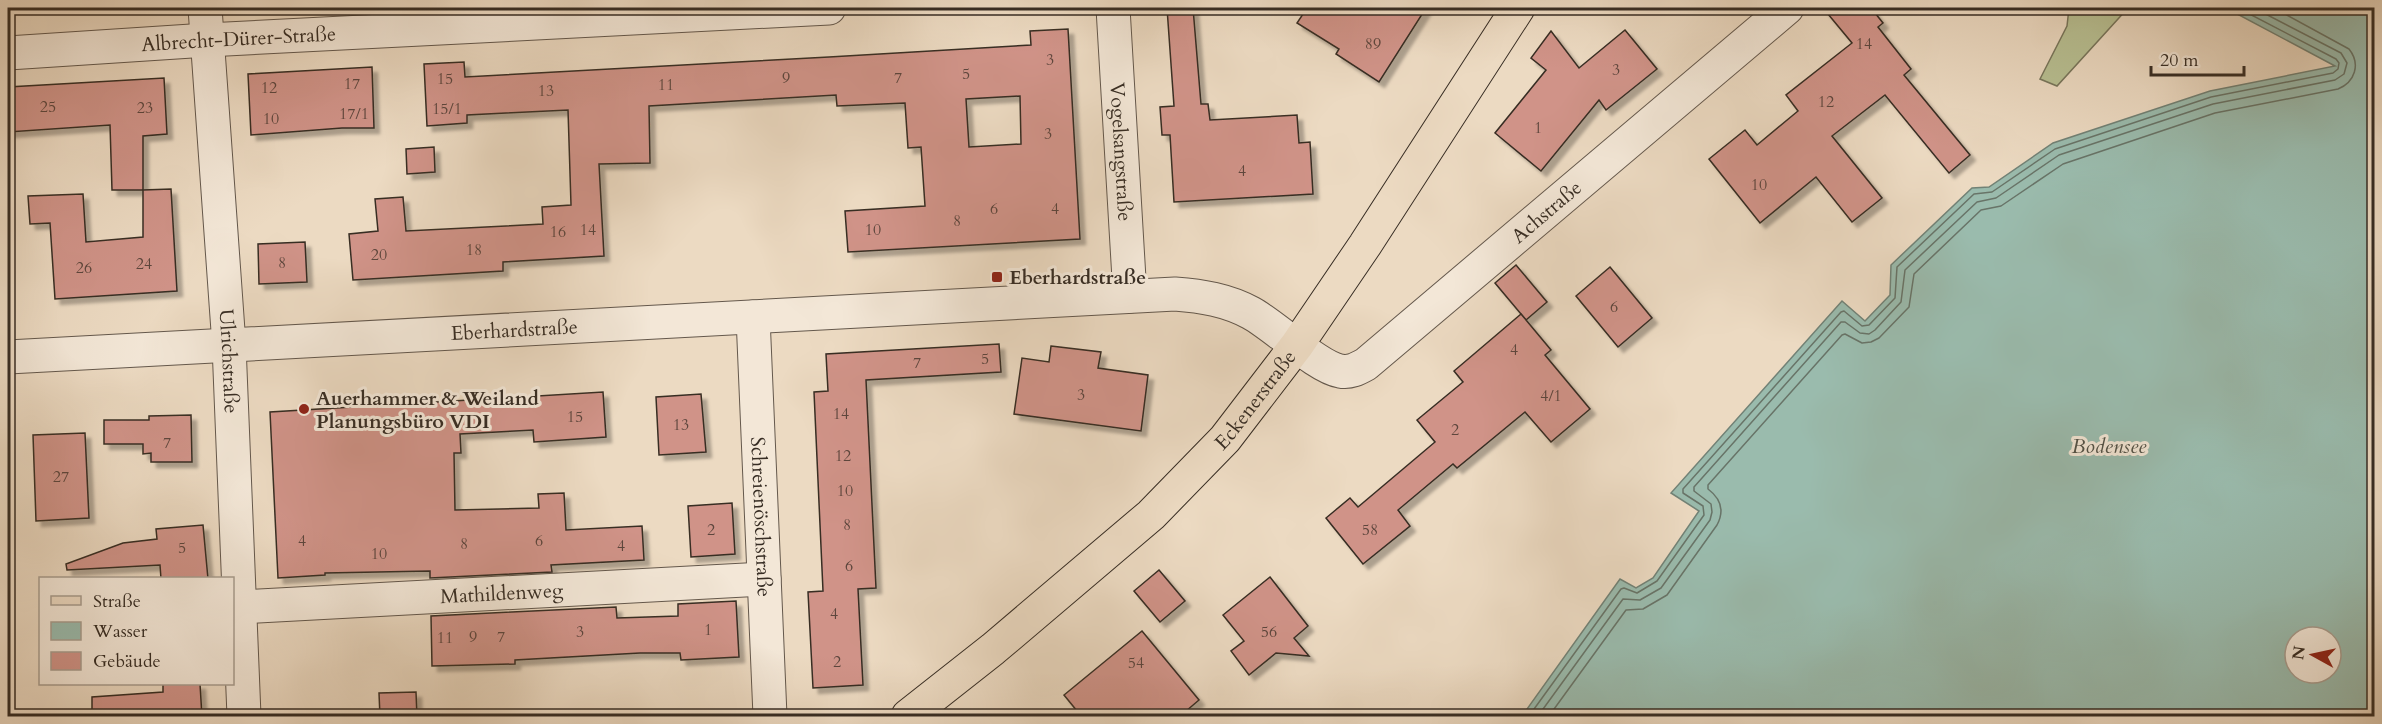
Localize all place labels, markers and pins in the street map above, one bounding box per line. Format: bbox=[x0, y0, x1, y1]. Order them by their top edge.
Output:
place label: Eberhardstraße bbox=[1009, 264, 1146, 291]
marker: Eberhardstraße bbox=[990, 270, 1004, 284]
place label: Auerhammer & Weiland Planungsbüro VDI bbox=[316, 385, 539, 435]
marker: Auerhammer & Weiland Planungsbüro VDI bbox=[297, 402, 311, 416]

